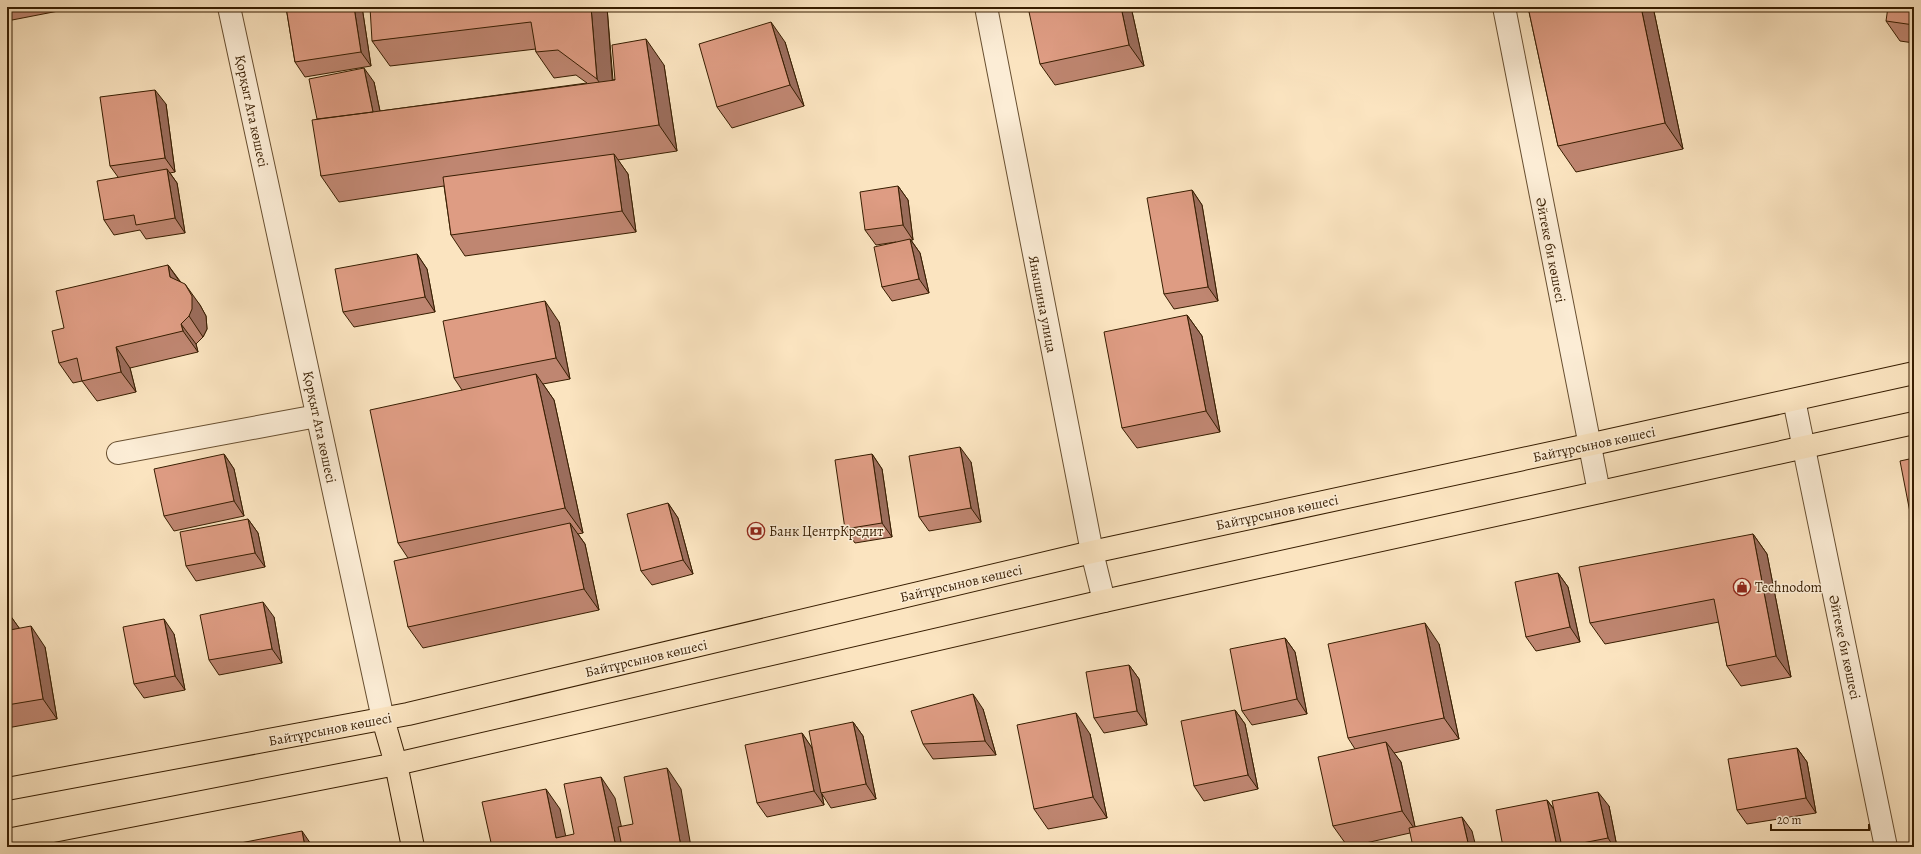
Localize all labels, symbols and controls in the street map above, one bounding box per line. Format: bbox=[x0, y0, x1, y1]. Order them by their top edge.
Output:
street label: Қорқыт Ата көшесі bbox=[230, 53, 273, 169]
street label: Әйтеке би көшесі bbox=[1531, 196, 1570, 304]
street label: Янышина улица bbox=[1024, 254, 1061, 355]
street label: Қорқыт Ата көшесі bbox=[298, 369, 341, 485]
street label: Байтұрсынов көшесі bbox=[1531, 422, 1657, 467]
street label: Байтұрсынов көшесі bbox=[1214, 490, 1340, 535]
bank icon: Банк ЦентрКредит bbox=[746, 521, 766, 541]
place label: Банк ЦентрКредит bbox=[769, 522, 883, 541]
street label: Байтұрсынов көшесі bbox=[898, 560, 1024, 607]
shop icon: Technodom bbox=[1732, 577, 1752, 597]
place label: Technodom bbox=[1755, 578, 1823, 597]
street label: Әйтеке би көшесі bbox=[1824, 593, 1865, 701]
street label: Байтұрсынов көшесі bbox=[583, 635, 709, 682]
street label: Байтұрсынов көшесі bbox=[267, 708, 393, 751]
scale bar bbox=[1771, 806, 1869, 832]
text: 20 m bbox=[1777, 812, 1801, 828]

